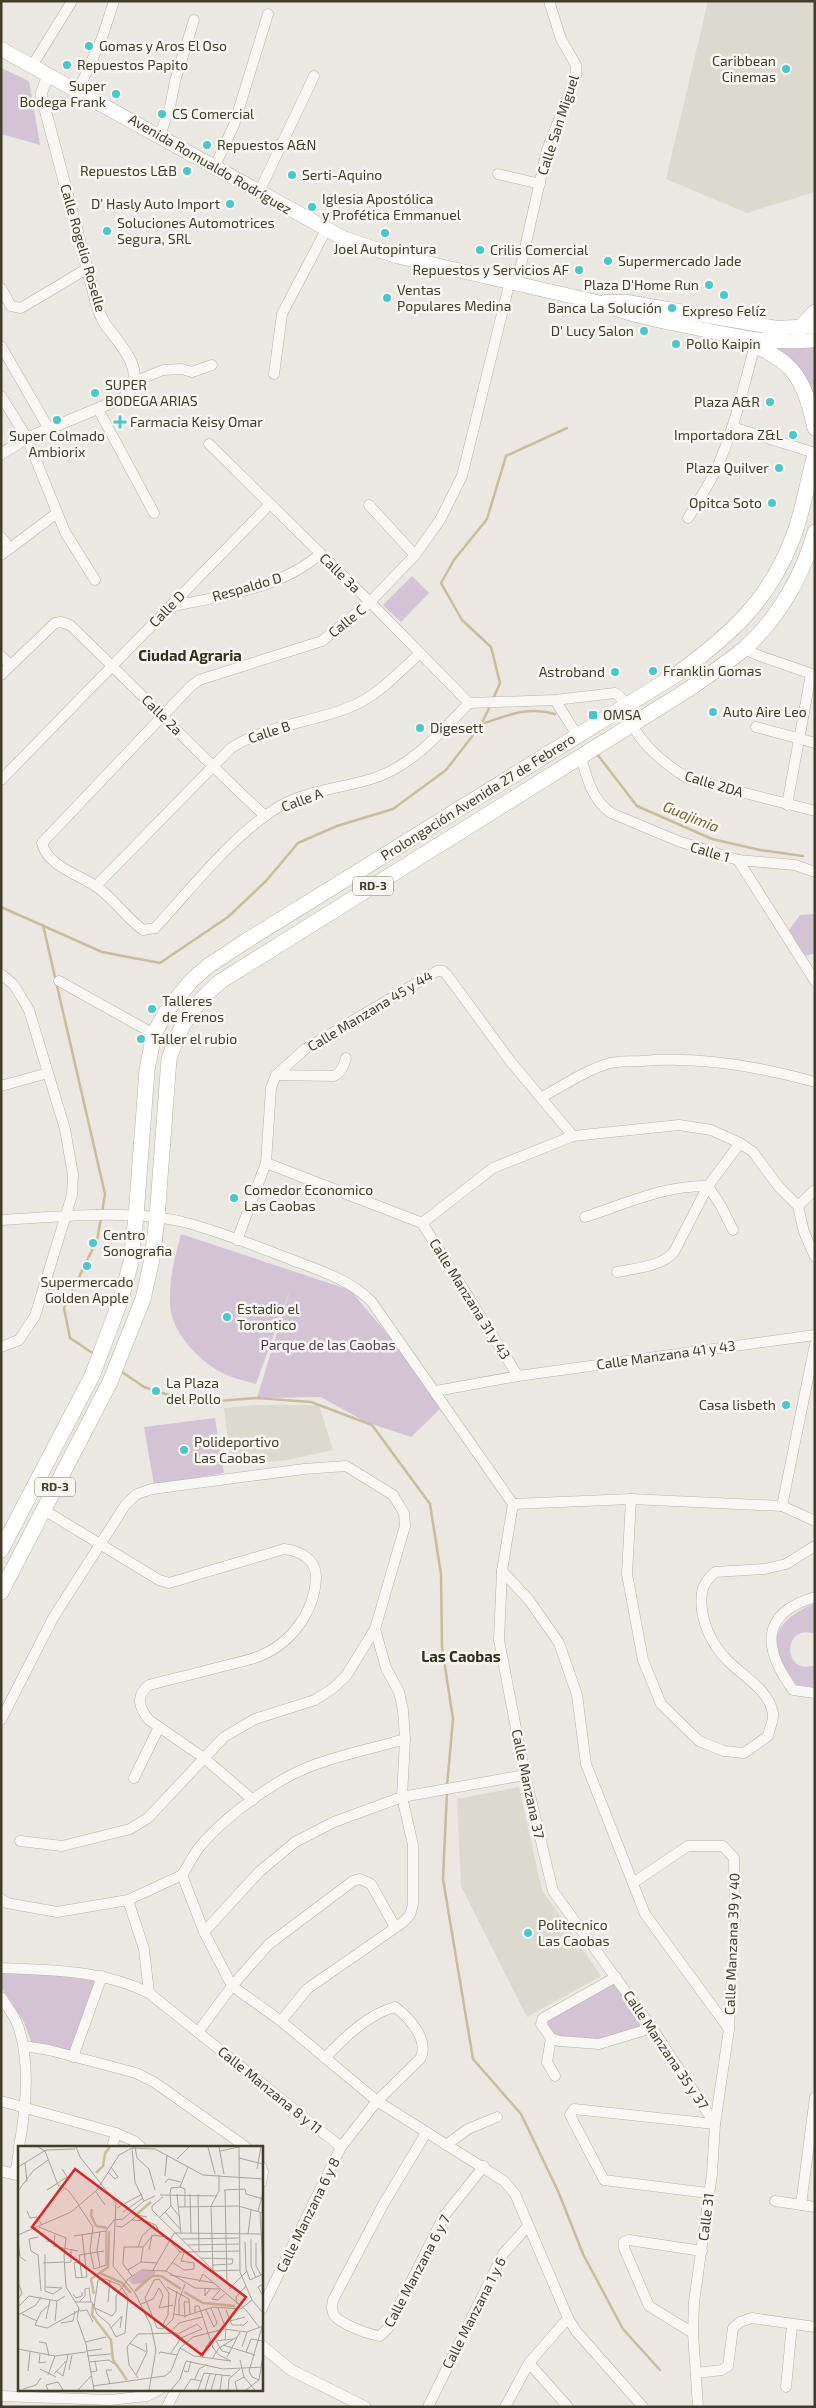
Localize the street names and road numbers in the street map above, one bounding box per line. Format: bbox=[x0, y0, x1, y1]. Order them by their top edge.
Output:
street label: Calle San Miguel bbox=[533, 72, 582, 177]
street label: Avenida Romualdo Rodríguez bbox=[126, 110, 295, 217]
street label: Calle Rogelio Roselle bbox=[57, 182, 110, 314]
street label: Calle 3a bbox=[316, 549, 364, 596]
street label: Respaldo D bbox=[210, 568, 284, 605]
street label: Calle D bbox=[145, 587, 188, 630]
street label: Calle C bbox=[325, 601, 369, 641]
street label: Calle 2a bbox=[139, 691, 186, 738]
street label: Calle B bbox=[246, 717, 292, 746]
street label: Prolongación Avenida 27 de Febrero bbox=[377, 729, 578, 864]
street label: Calle 2DA bbox=[683, 767, 746, 801]
street label: Calle A bbox=[279, 784, 325, 815]
street label: Calle 1 bbox=[688, 838, 732, 866]
road number: RD-3 bbox=[353, 876, 393, 896]
street label: Calle Manzana 45 y 44 bbox=[304, 966, 435, 1055]
street label: Calle Manzana 31 y 43 bbox=[426, 1235, 515, 1362]
street label: Calle Manzana 41 y 43 bbox=[595, 1336, 736, 1373]
road number: RD-3 bbox=[35, 1478, 75, 1496]
street label: Calle Manzana 37 bbox=[509, 1728, 548, 1840]
street label: Calle Manzana 39 y 40 bbox=[721, 1873, 742, 2015]
street label: Calle Manzana 35 y 37 bbox=[620, 1987, 713, 2112]
street label: Calle Manzana 8 y 11 bbox=[215, 2042, 326, 2137]
street label: Calle Manzana 6 y 8 bbox=[272, 2154, 343, 2275]
street label: Calle 31 bbox=[694, 2192, 717, 2242]
street label: Calle Manzana 6 y 7 bbox=[380, 2212, 453, 2330]
street label: Calle Manzana 1 y 6 bbox=[438, 2254, 509, 2371]

